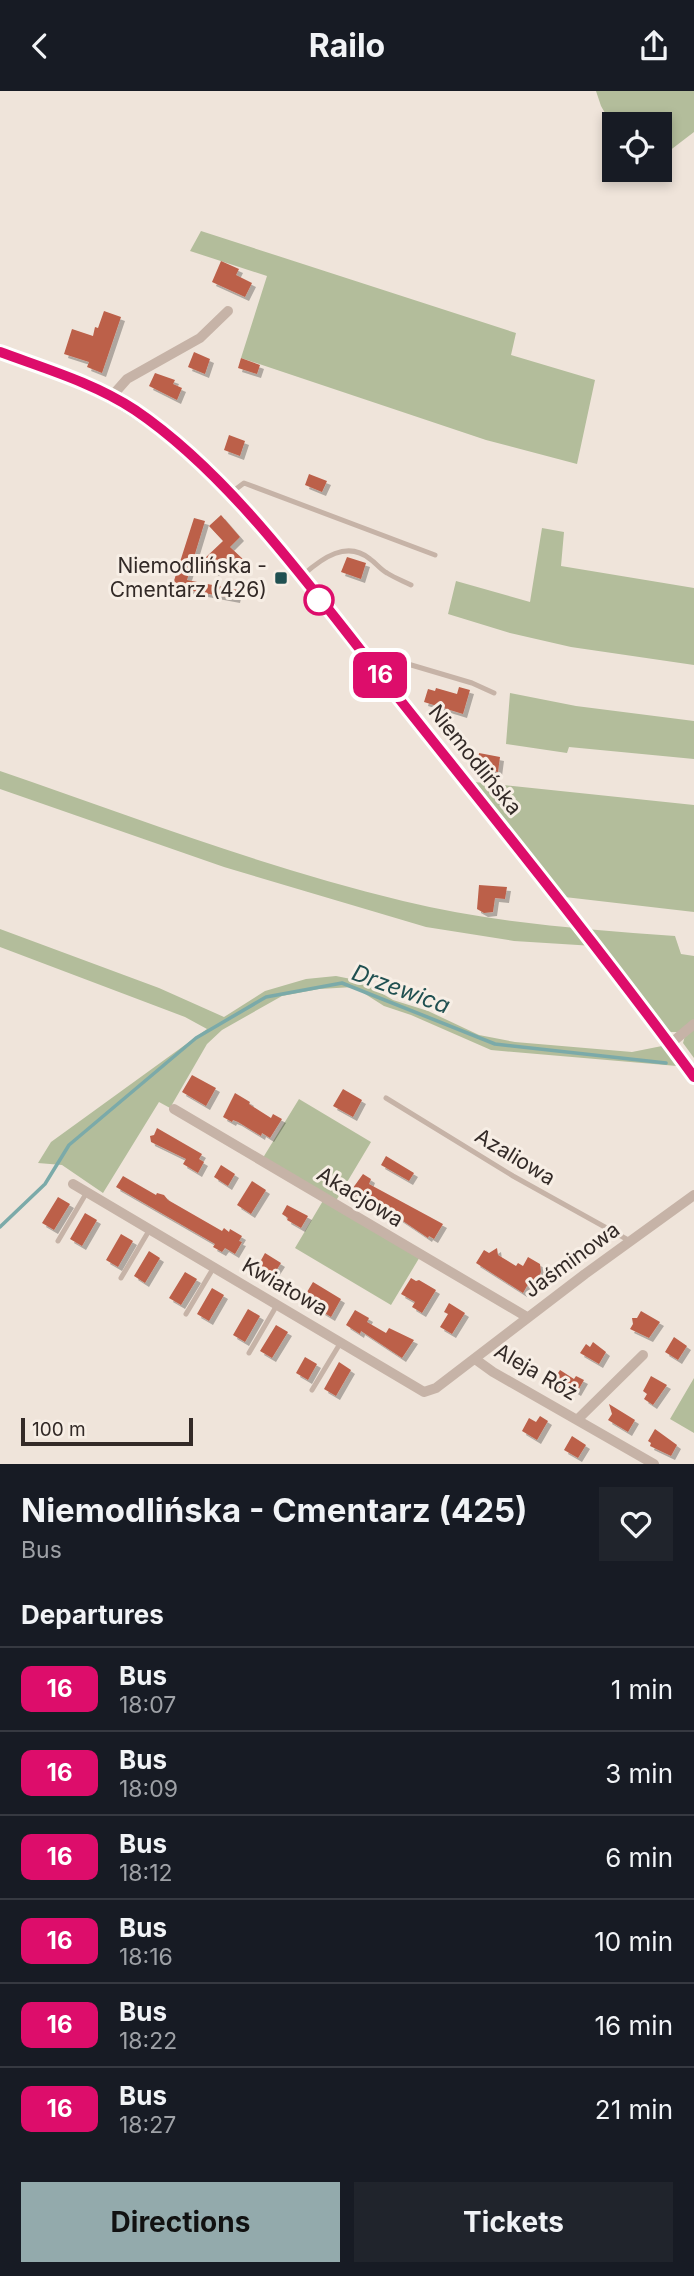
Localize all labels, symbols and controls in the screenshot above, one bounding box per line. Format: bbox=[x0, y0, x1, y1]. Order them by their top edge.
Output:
text: Railo bbox=[309, 26, 385, 65]
icon: back bbox=[21, 27, 59, 65]
icon: share bbox=[635, 27, 673, 65]
map controls bbox=[602, 112, 672, 182]
button: locate bbox=[602, 112, 672, 182]
place label: Niemodlińska - Cmentarz (426) bbox=[110, 553, 267, 602]
marker: Niemodlińska - Cmentarz (426) bbox=[273, 570, 289, 586]
unlabelled marker bbox=[304, 585, 334, 615]
line badge: 16 bbox=[348, 652, 412, 698]
text: 16 bbox=[367, 660, 393, 689]
street label: Niemodlińska bbox=[424, 700, 527, 820]
water label: Drzewica bbox=[348, 958, 454, 1020]
street label: Azaliowa bbox=[471, 1123, 560, 1190]
street label: Akacjowa bbox=[313, 1161, 408, 1232]
street label: Jaśminowa bbox=[519, 1217, 624, 1303]
street label: Kwiatowa bbox=[238, 1252, 333, 1321]
street label: Aleja Róż bbox=[490, 1338, 582, 1405]
scale bar bbox=[21, 1415, 192, 1447]
text: 100 m bbox=[32, 1418, 86, 1441]
button: heart bbox=[599, 1487, 673, 1561]
text: Niemodlińska - Cmentarz (425) bbox=[21, 1490, 528, 1530]
text: Bus bbox=[21, 1536, 62, 1564]
text: Departures bbox=[21, 1599, 164, 1630]
text: Bus bbox=[119, 1660, 167, 1691]
text: 16 bbox=[47, 1674, 72, 1703]
text: 1 min bbox=[611, 1674, 673, 1705]
text: 18:07 bbox=[119, 1691, 176, 1719]
text: Bus bbox=[119, 1744, 167, 1775]
text: 16 bbox=[47, 1758, 72, 1787]
text: 3 min bbox=[605, 1758, 673, 1789]
text: 18:09 bbox=[119, 1775, 178, 1803]
text: Bus bbox=[119, 1828, 167, 1859]
text: 16 bbox=[47, 1842, 72, 1871]
text: 6 min bbox=[605, 1842, 673, 1873]
text: 18:12 bbox=[119, 1859, 173, 1887]
text: Bus bbox=[119, 1912, 167, 1943]
text: 16 bbox=[47, 1926, 72, 1955]
text: 10 min bbox=[594, 1926, 673, 1957]
text: 18:16 bbox=[119, 1943, 173, 1971]
text: Bus bbox=[119, 1996, 167, 2027]
text: 16 bbox=[47, 2010, 72, 2039]
text: 16 min bbox=[595, 2010, 673, 2041]
text: 18:22 bbox=[119, 2027, 177, 2055]
text: Bus bbox=[119, 2080, 167, 2111]
text: 16 bbox=[47, 2094, 72, 2123]
text: 21 min bbox=[595, 2094, 673, 2125]
text: 18:27 bbox=[119, 2111, 176, 2139]
button: Directions bbox=[21, 2182, 340, 2262]
button: Tickets bbox=[354, 2182, 673, 2262]

